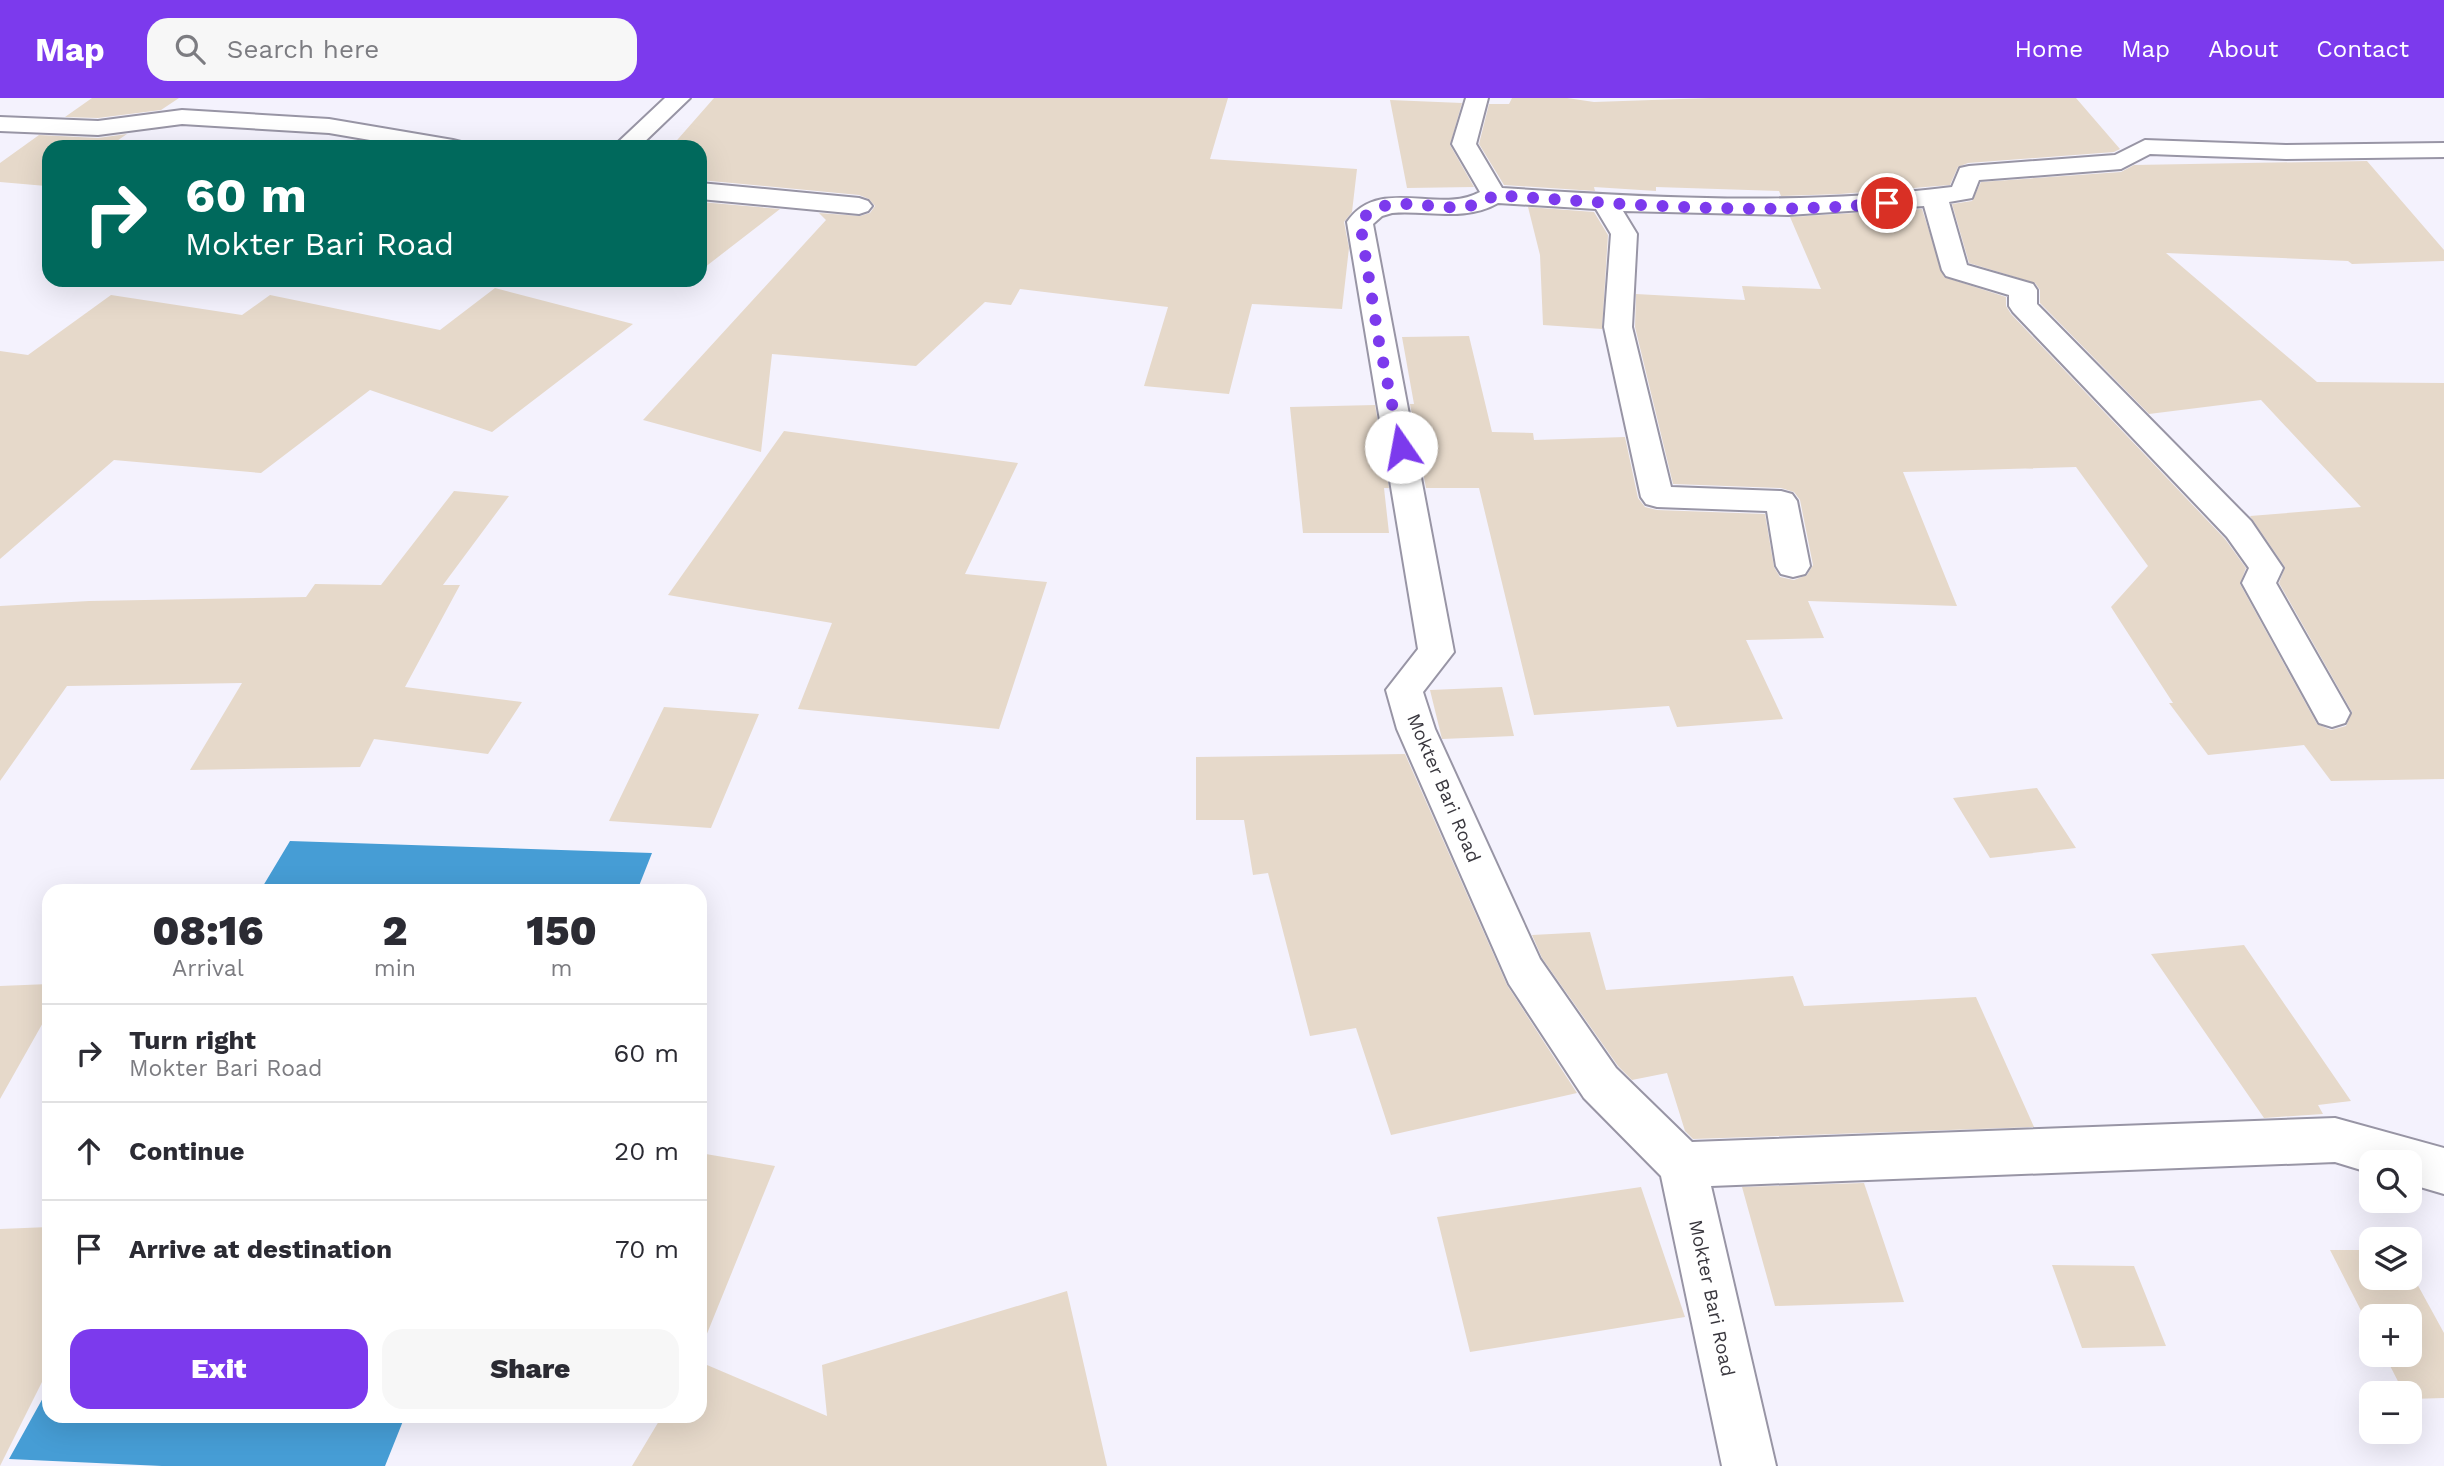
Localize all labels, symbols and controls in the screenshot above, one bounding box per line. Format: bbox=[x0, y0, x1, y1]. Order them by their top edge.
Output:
search box bbox=[147, 18, 637, 81]
text: Map bbox=[35, 30, 105, 69]
icon: search bbox=[171, 30, 209, 68]
text: Search here bbox=[227, 34, 379, 64]
text: Home bbox=[2015, 35, 2083, 63]
text: Map bbox=[2121, 35, 2170, 63]
text: About bbox=[2208, 35, 2278, 63]
text: Contact bbox=[2316, 35, 2409, 63]
text: 60 m bbox=[185, 166, 307, 224]
icon: right bbox=[70, 168, 161, 259]
pin bbox=[1857, 173, 1917, 233]
icon: arrive bbox=[1868, 184, 1906, 222]
text: Mokter Bari Road bbox=[185, 225, 454, 263]
position arrow bbox=[1364, 410, 1438, 484]
street label: Mokter Bari Road bbox=[1402, 710, 1486, 866]
text: 08:16 bbox=[152, 906, 264, 955]
text: 2 bbox=[382, 906, 408, 955]
text: 150 bbox=[526, 906, 597, 955]
text: Arrival bbox=[172, 955, 244, 982]
text: min bbox=[374, 955, 416, 982]
text: m bbox=[551, 955, 572, 982]
text: Turn right bbox=[129, 1025, 256, 1055]
icon: right bbox=[70, 1034, 108, 1072]
text: 60 m bbox=[613, 1038, 679, 1068]
text: Mokter Bari Road bbox=[129, 1055, 322, 1082]
icon: ahead bbox=[70, 1132, 108, 1170]
text: Continue bbox=[129, 1136, 245, 1166]
text: 20 m bbox=[614, 1136, 679, 1166]
map controls bbox=[2359, 1150, 2422, 1444]
button: search bbox=[2359, 1150, 2422, 1213]
street label: Mokter Bari Road bbox=[1684, 1217, 1740, 1379]
button: layers bbox=[2359, 1227, 2422, 1290]
icon: arrive bbox=[70, 1230, 108, 1268]
text: Arrive at destination bbox=[129, 1234, 392, 1264]
text: 70 m bbox=[615, 1234, 679, 1264]
button: + bbox=[2359, 1304, 2422, 1367]
button: Exit bbox=[70, 1329, 368, 1409]
button: Share bbox=[382, 1329, 679, 1409]
button: − bbox=[2359, 1381, 2422, 1444]

